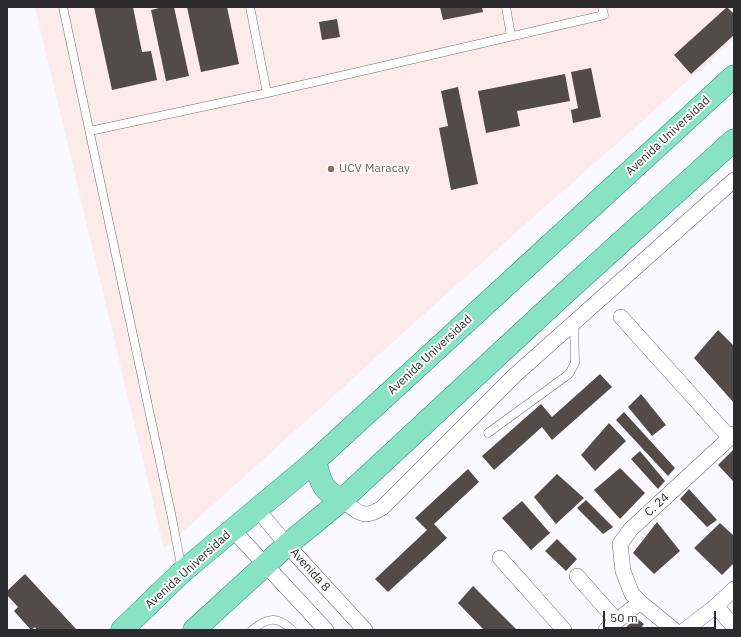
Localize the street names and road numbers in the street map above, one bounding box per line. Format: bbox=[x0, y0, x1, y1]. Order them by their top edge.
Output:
street label: Avenida Universidad bbox=[623, 93, 713, 179]
street label: Avenida Universidad bbox=[385, 312, 475, 398]
street label: C. 24 bbox=[642, 490, 672, 520]
street label: Avenida Universidad bbox=[142, 528, 234, 612]
street label: Avenida 8 bbox=[287, 545, 333, 595]

